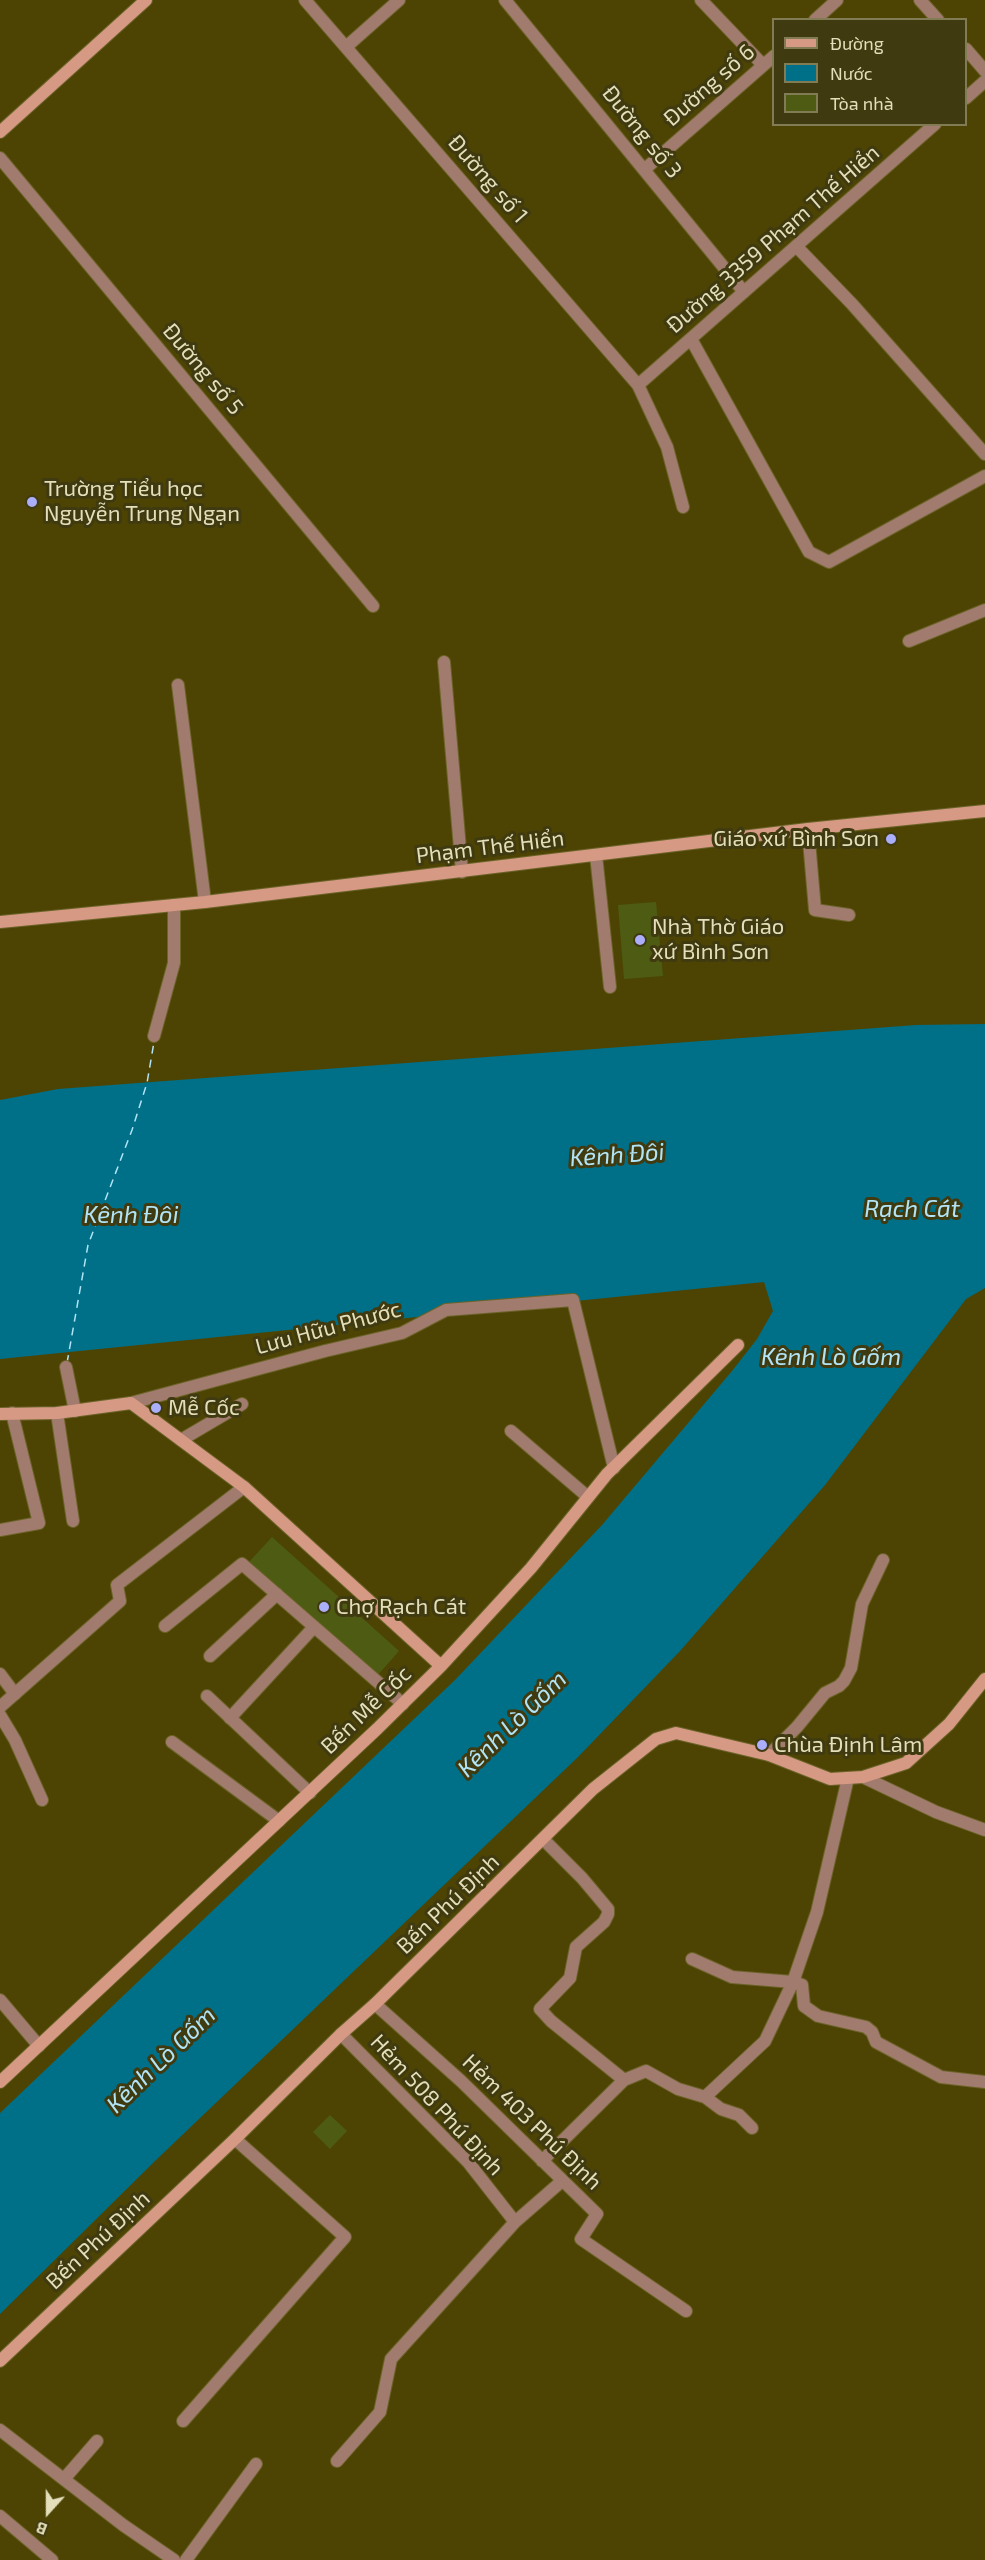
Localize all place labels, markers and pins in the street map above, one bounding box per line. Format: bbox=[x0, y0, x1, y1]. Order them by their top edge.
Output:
place label: Trường Tiểu học Nguyễn Trung Ngạn bbox=[44, 476, 240, 528]
marker: Trường Tiểu học Nguyễn Trung Ngạn bbox=[25, 495, 39, 509]
place label: Giáo xứ Bình Sơn bbox=[713, 826, 879, 852]
marker: Giáo xứ Bình Sơn bbox=[884, 832, 898, 846]
place label: Nhà Thờ Giáo xứ Bình Sơn bbox=[652, 914, 784, 966]
marker: Nhà Thờ Giáo xứ Bình Sơn bbox=[633, 933, 647, 947]
place label: Mễ Cốc bbox=[168, 1395, 240, 1421]
marker: Mễ Cốc bbox=[149, 1401, 163, 1415]
place label: Chợ Rạch Cát bbox=[336, 1594, 466, 1620]
marker: Chợ Rạch Cát bbox=[317, 1600, 331, 1614]
place label: Chùa Định Lâm bbox=[774, 1732, 922, 1758]
marker: Chùa Định Lâm bbox=[755, 1738, 769, 1752]

